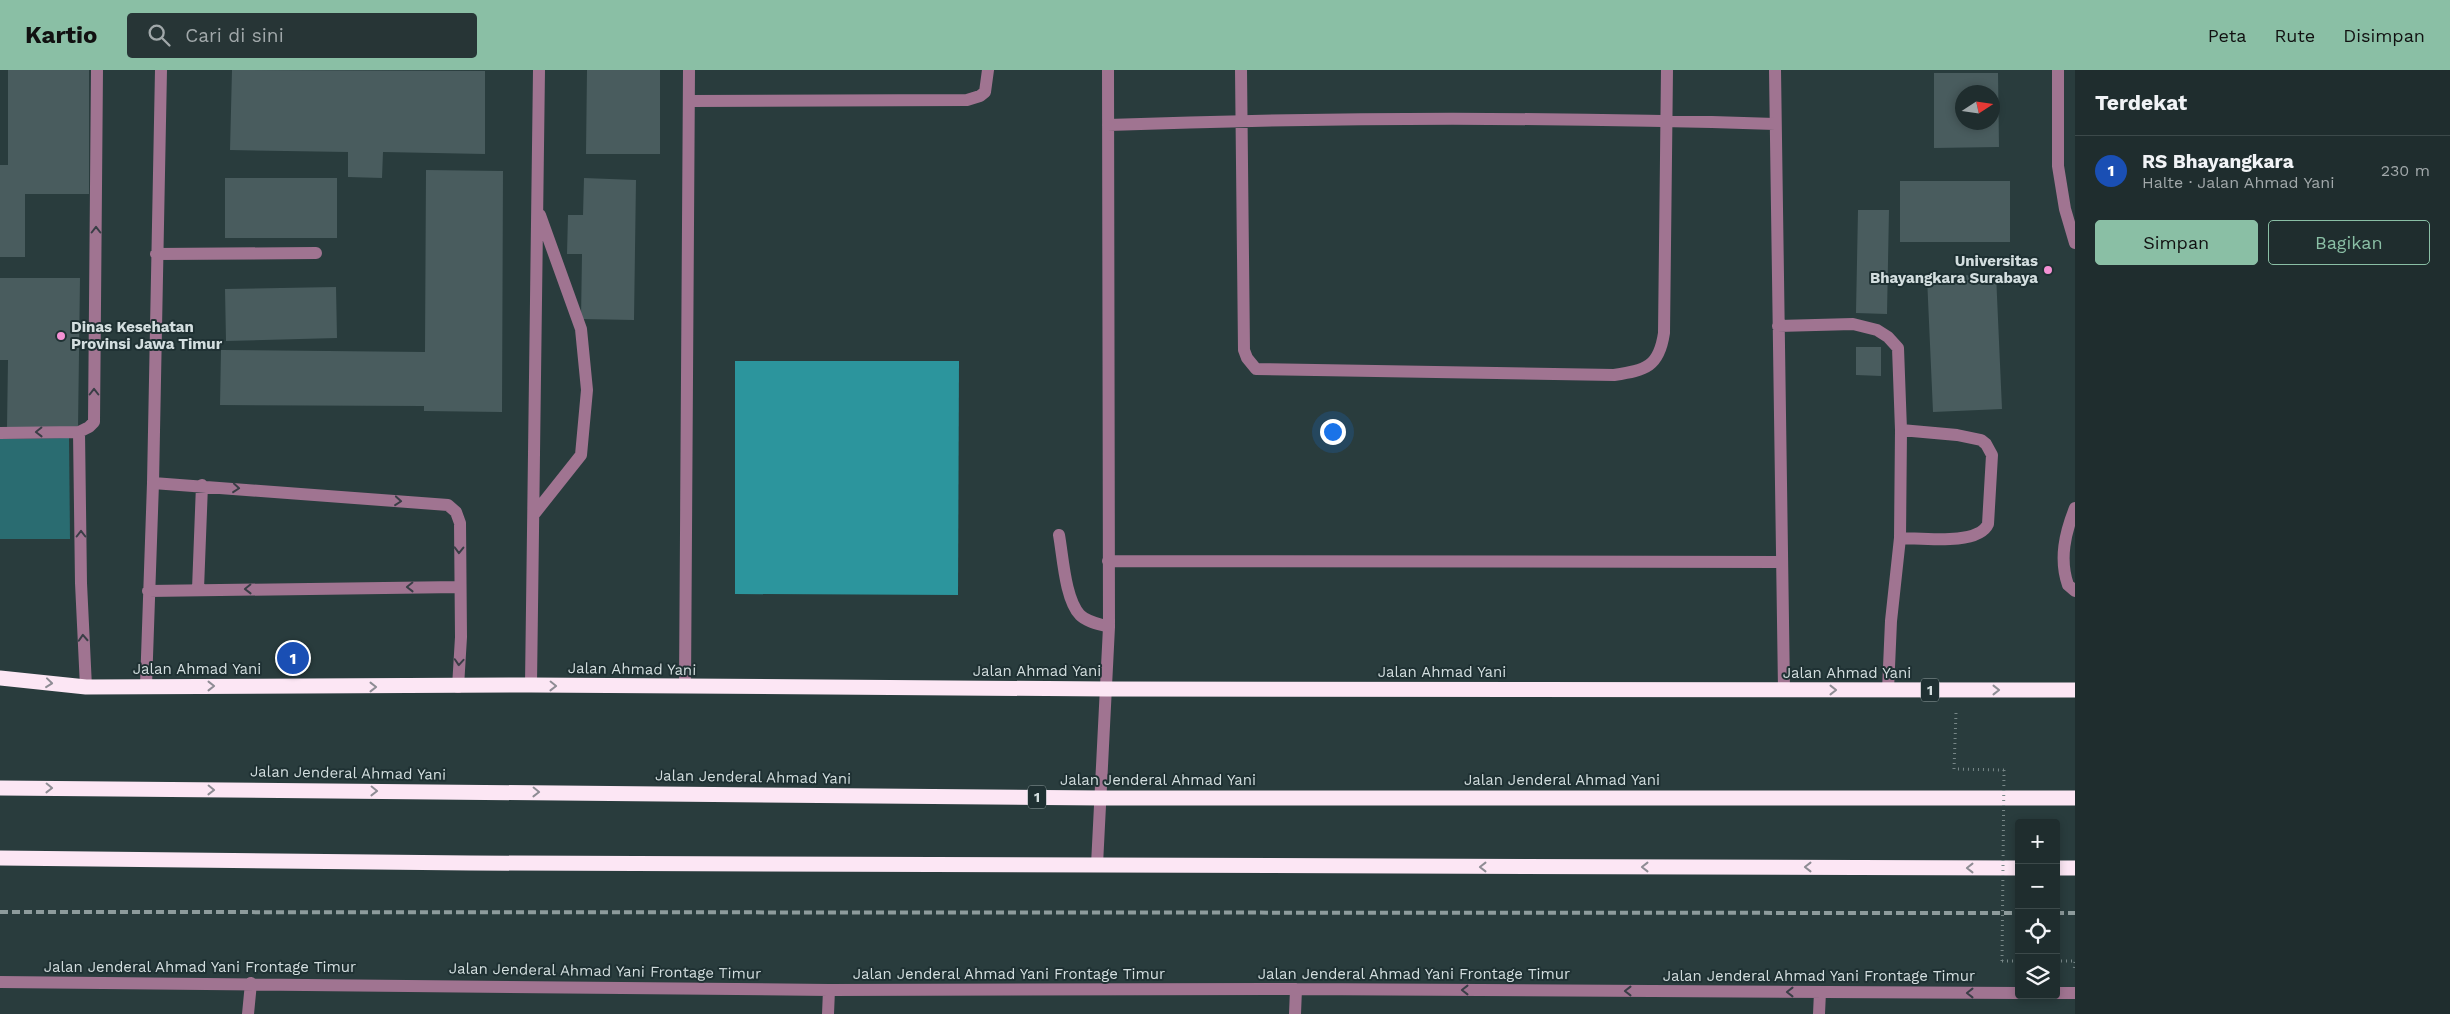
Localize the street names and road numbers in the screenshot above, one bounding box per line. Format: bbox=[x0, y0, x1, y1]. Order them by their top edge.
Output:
street label: Jalan Ahmad Yani bbox=[568, 659, 696, 679]
street label: Jalan Ahmad Yani bbox=[133, 660, 261, 678]
street label: Jalan Ahmad Yani bbox=[973, 662, 1101, 680]
street label: Jalan Ahmad Yani bbox=[1378, 663, 1506, 681]
street label: Jalan Ahmad Yani bbox=[1783, 664, 1911, 682]
road number: 1 bbox=[1921, 678, 1939, 702]
street label: Jalan Jenderal Ahmad Yani bbox=[250, 762, 446, 784]
street label: Jalan Jenderal Ahmad Yani bbox=[655, 766, 851, 788]
street label: Jalan Jenderal Ahmad Yani bbox=[1060, 771, 1256, 789]
street label: Jalan Jenderal Ahmad Yani bbox=[1464, 771, 1660, 789]
road number: 1 bbox=[1028, 786, 1046, 809]
street label: Jalan Jenderal Ahmad Yani Frontage Timur bbox=[44, 958, 356, 976]
street label: Jalan Jenderal Ahmad Yani Frontage Timur bbox=[449, 959, 761, 983]
street label: Jalan Jenderal Ahmad Yani Frontage Timur bbox=[853, 965, 1165, 983]
street label: Jalan Jenderal Ahmad Yani Frontage Timur bbox=[1258, 965, 1570, 983]
street label: Jalan Jenderal Ahmad Yani Frontage Timur bbox=[1663, 967, 1975, 985]

